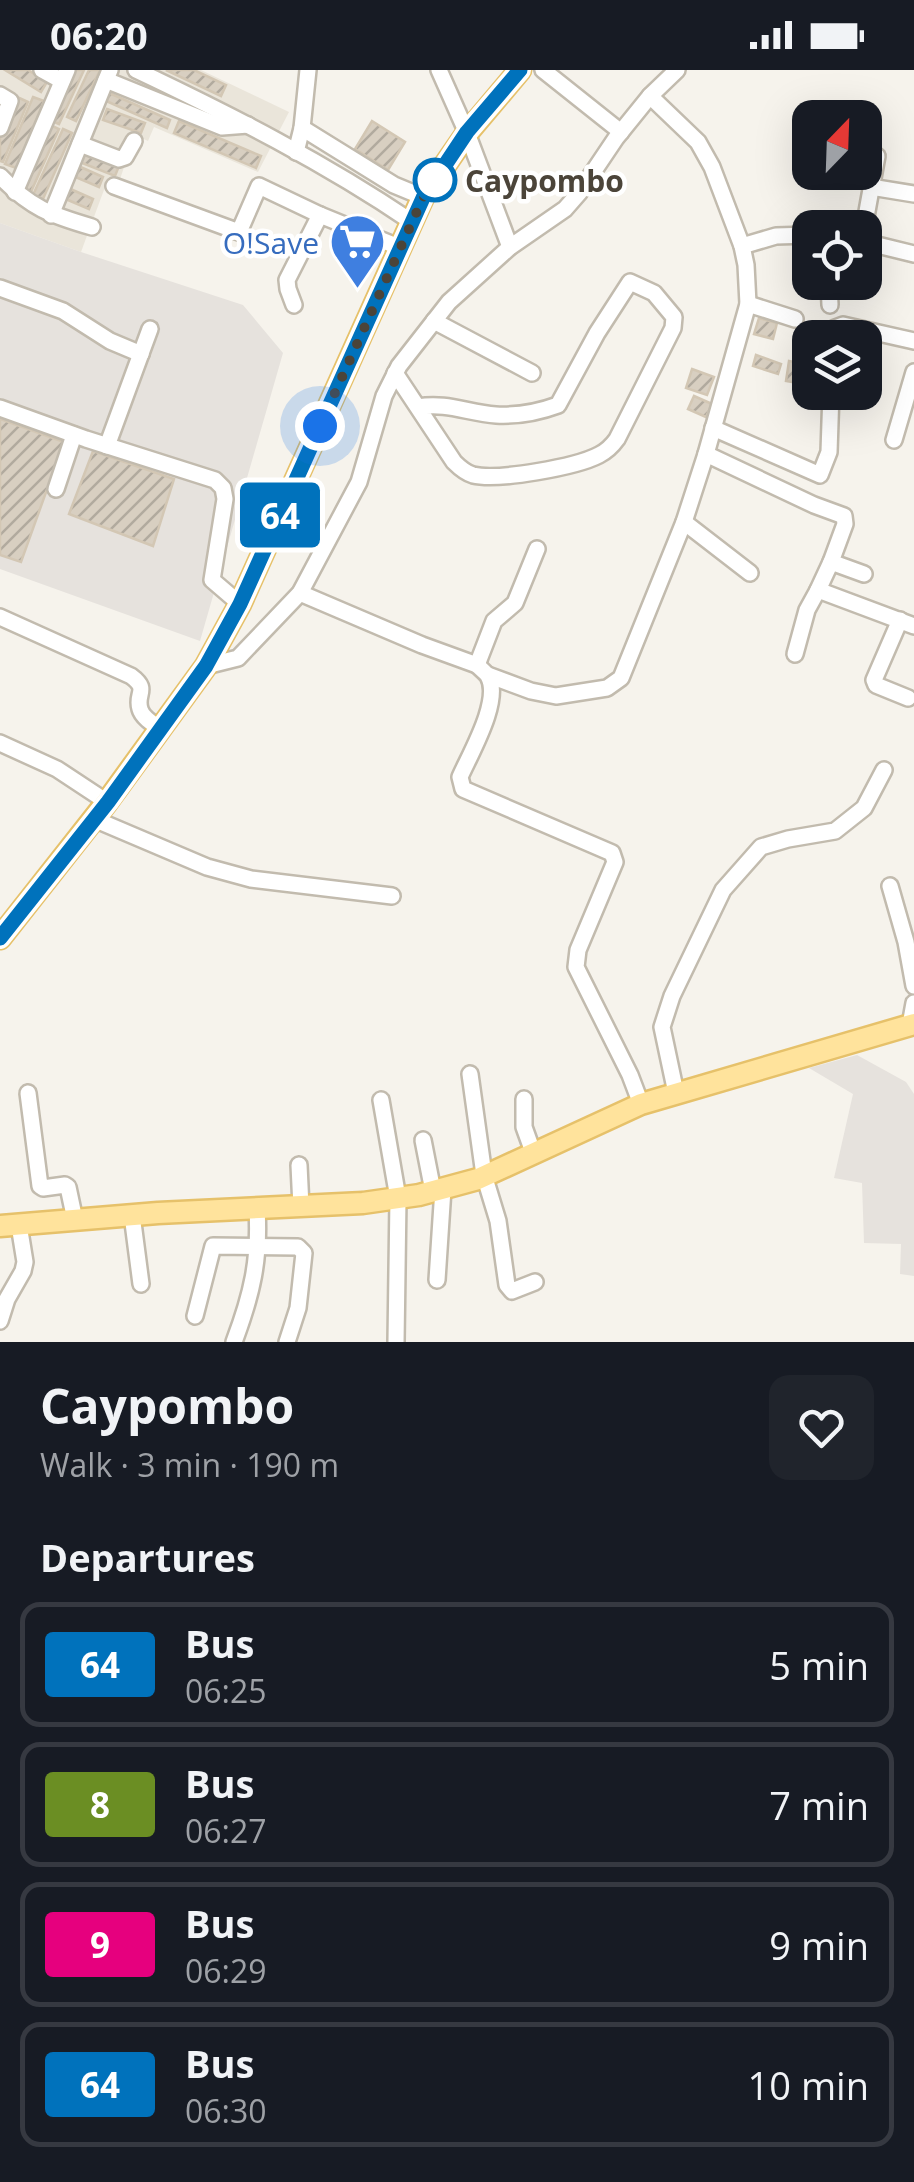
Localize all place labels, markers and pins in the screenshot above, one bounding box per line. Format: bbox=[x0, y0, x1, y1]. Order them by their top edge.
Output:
marker: Caypombo bbox=[414, 159, 456, 201]
place label: Caypombo bbox=[465, 160, 624, 201]
supermarket icon: O!Save bbox=[328, 212, 388, 291]
place label: O!Save bbox=[223, 222, 319, 263]

